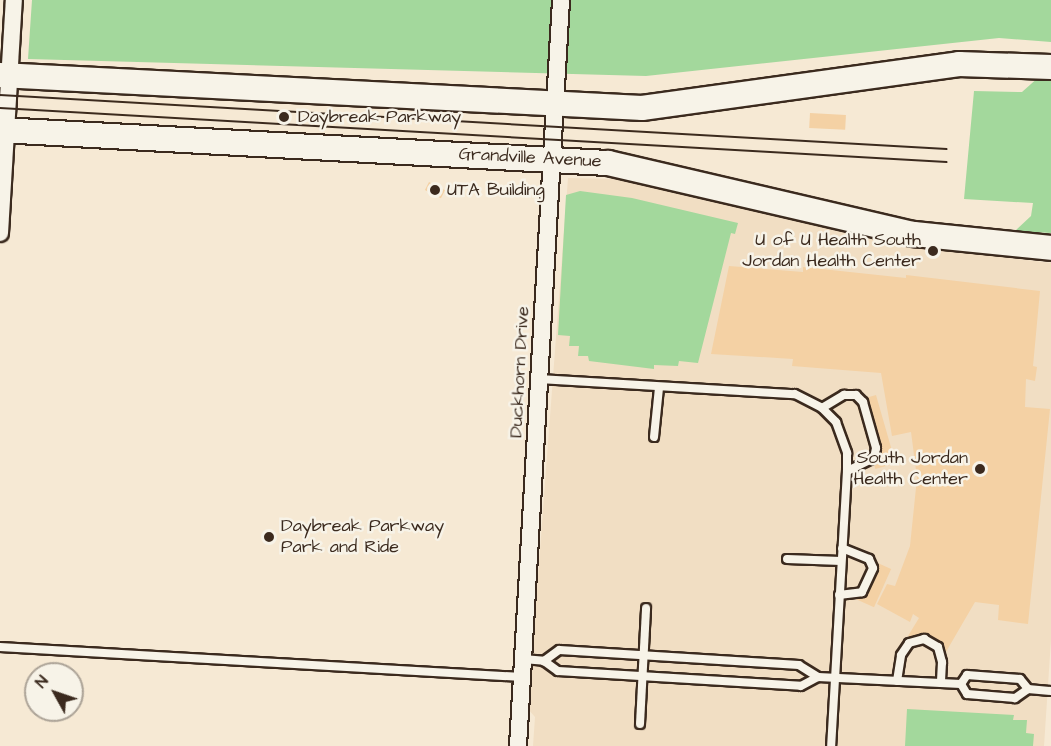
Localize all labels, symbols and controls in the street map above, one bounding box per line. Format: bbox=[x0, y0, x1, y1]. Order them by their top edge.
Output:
place label: Daybreak Parkway bbox=[298, 106, 461, 128]
marker: Daybreak Parkway bbox=[275, 108, 293, 126]
street label: Grandville Avenue bbox=[458, 143, 602, 173]
place label: UTA Building bbox=[447, 179, 545, 201]
marker: UTA Building bbox=[428, 183, 442, 197]
place label: U of U Health South Jordan Health Center bbox=[742, 230, 921, 272]
marker: U of U Health South Jordan Health Center bbox=[926, 244, 940, 258]
street label: Duckhorn Drive bbox=[506, 306, 534, 438]
place label: South Jordan Health Center bbox=[854, 448, 968, 490]
marker: South Jordan Health Center bbox=[973, 462, 987, 476]
place label: Daybreak Parkway Park and Ride bbox=[281, 516, 444, 558]
marker: Daybreak Parkway Park and Ride bbox=[262, 530, 276, 544]
north arrow bbox=[24, 662, 84, 722]
text: N bbox=[30, 671, 53, 693]

